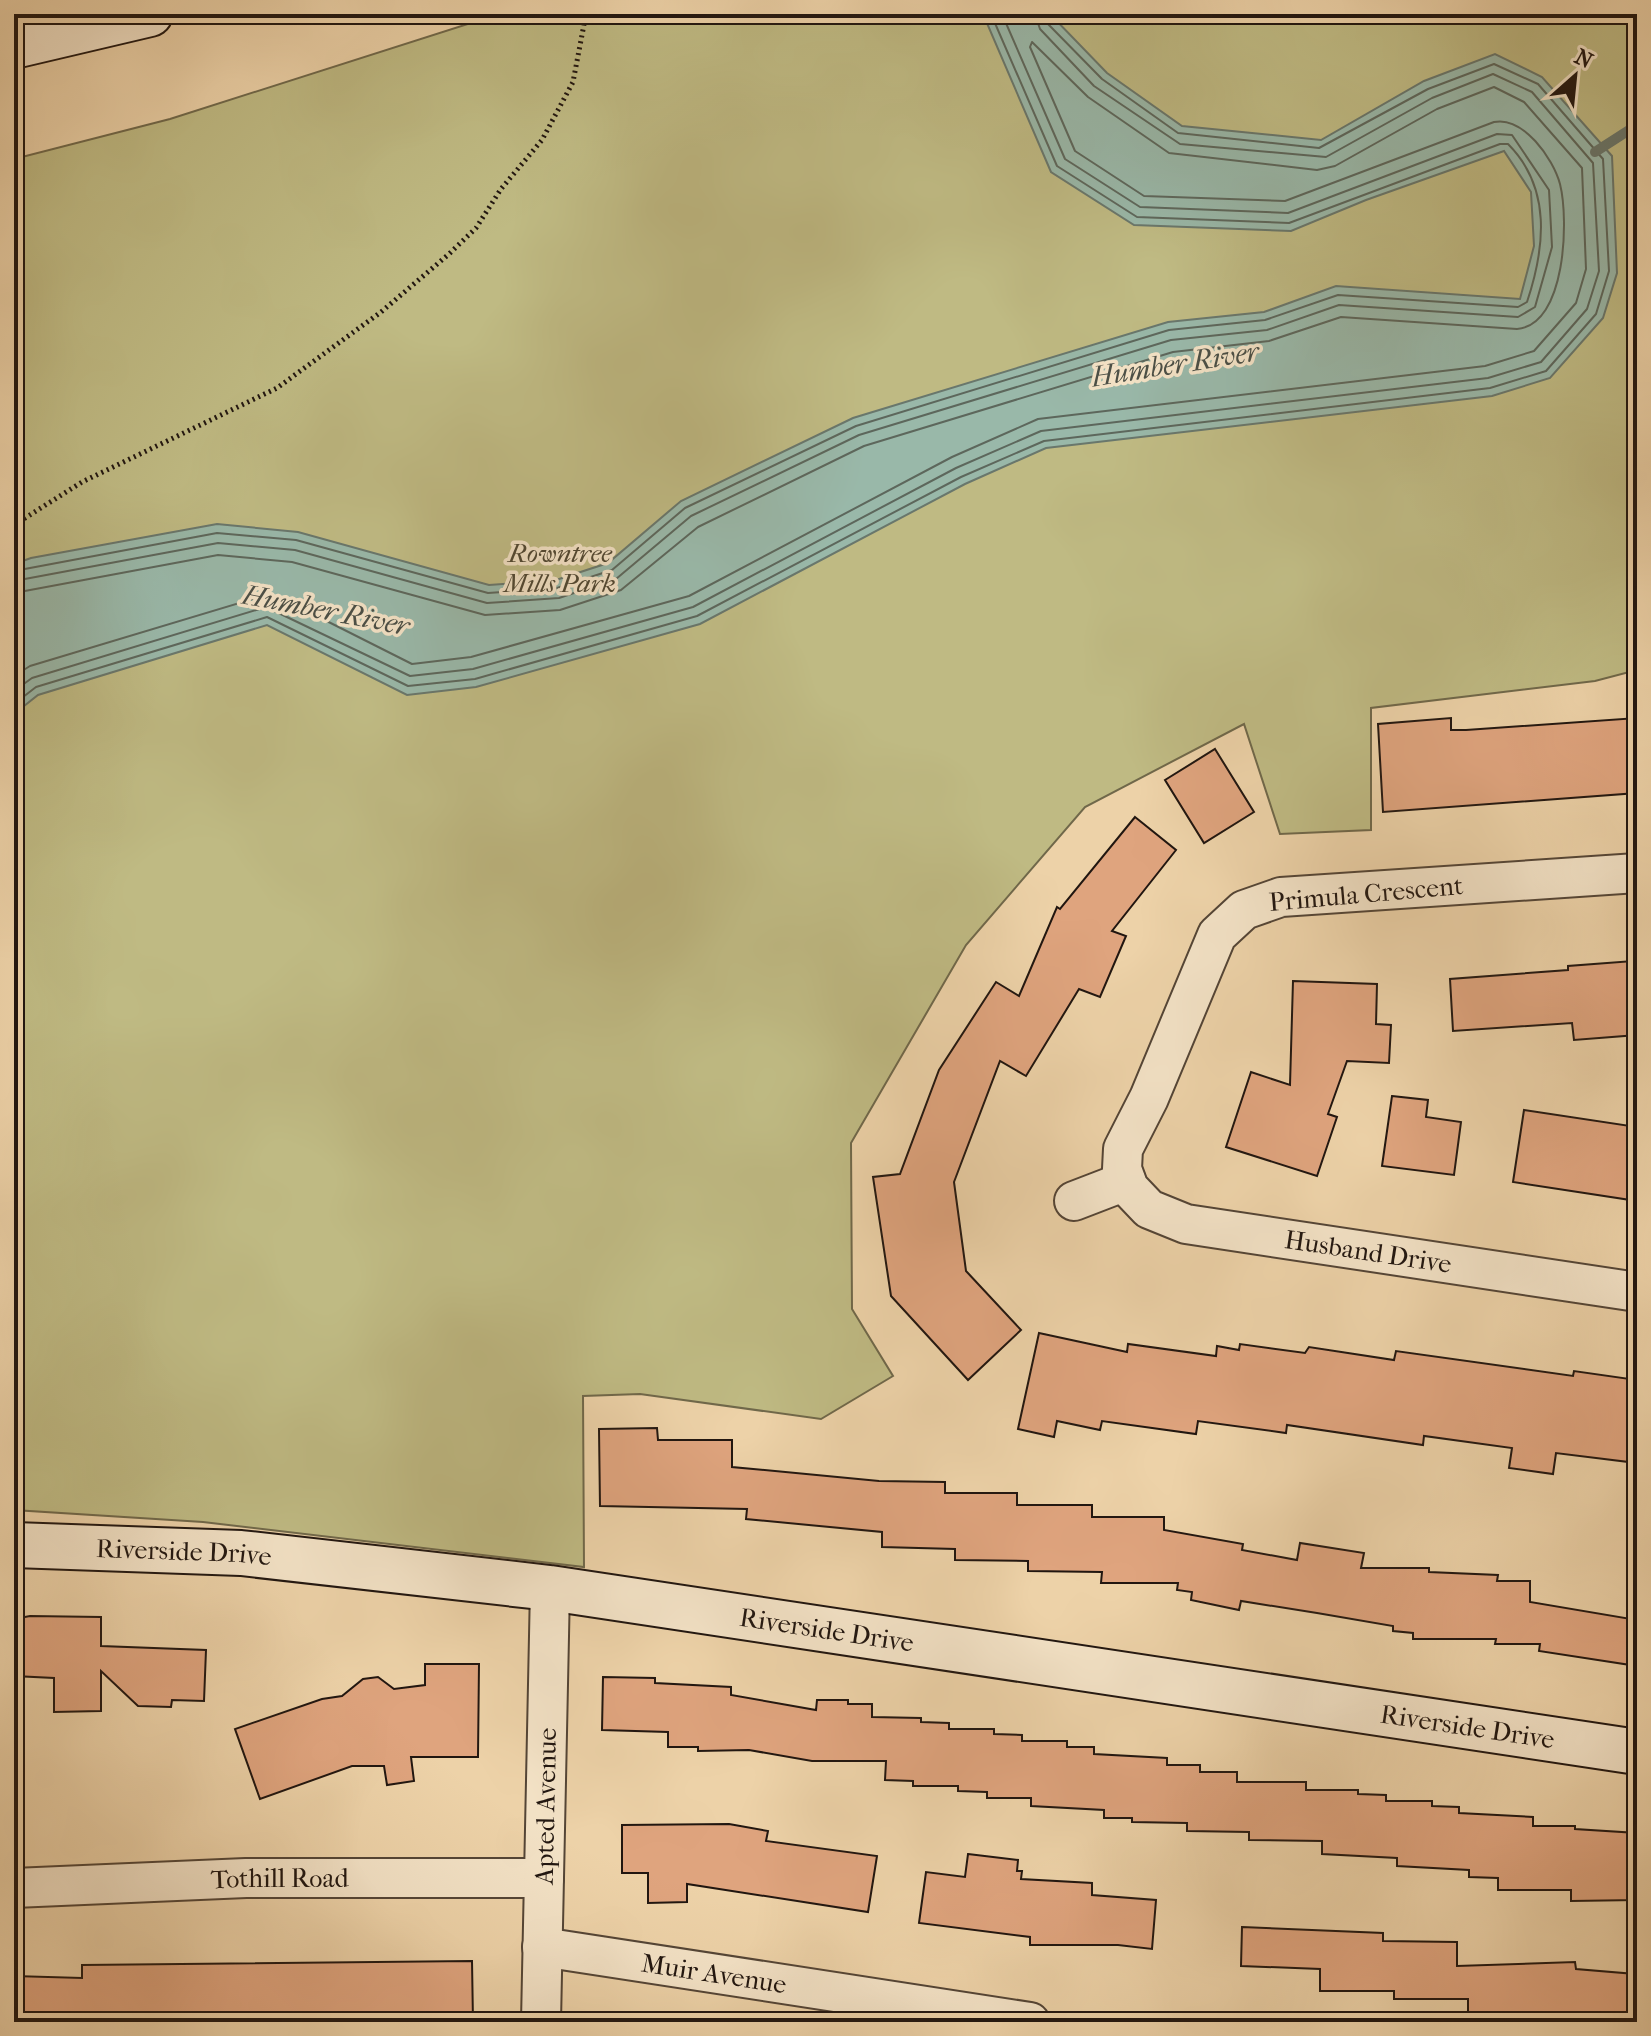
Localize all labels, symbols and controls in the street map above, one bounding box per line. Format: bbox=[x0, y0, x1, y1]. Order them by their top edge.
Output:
north arrow bbox=[1535, 36, 1615, 116]
text: N bbox=[1570, 44, 1597, 75]
water label: Humber River bbox=[1088, 334, 1264, 394]
park label: Rowntree Mills Park bbox=[502, 538, 616, 599]
water label: Humber River bbox=[239, 577, 415, 643]
street label: Primula Crescent bbox=[1268, 870, 1465, 918]
street label: Husband Drive bbox=[1282, 1224, 1454, 1279]
street label: Riverside Drive bbox=[96, 1532, 273, 1572]
street label: Riverside Drive bbox=[738, 1601, 916, 1658]
street label: Riverside Drive bbox=[1378, 1698, 1557, 1755]
street label: Apted Avenue bbox=[528, 1727, 563, 1886]
street label: Tothill Road bbox=[210, 1862, 349, 1895]
street label: Muir Avenue bbox=[639, 1947, 789, 2000]

